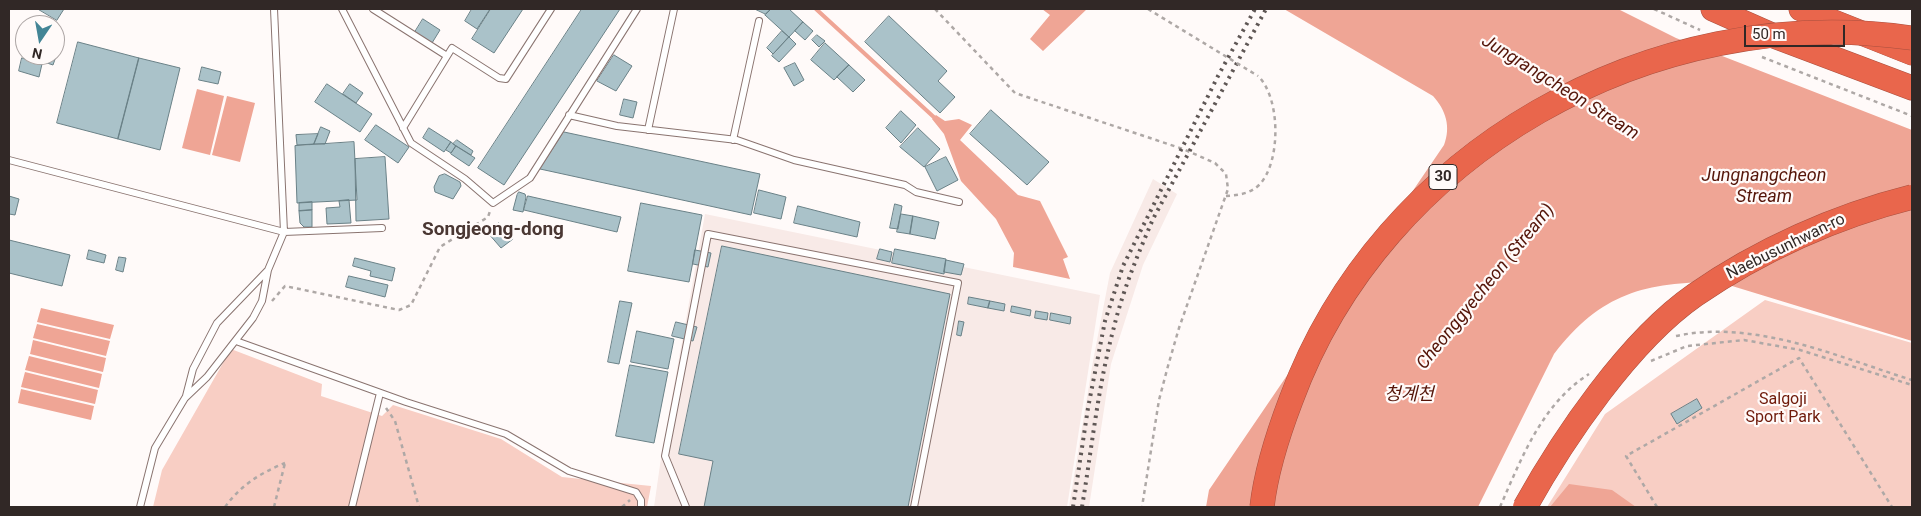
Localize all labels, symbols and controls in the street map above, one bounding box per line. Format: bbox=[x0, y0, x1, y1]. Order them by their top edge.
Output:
north arrow bbox=[15, 15, 65, 65]
scale bar bbox=[1746, 15, 1847, 47]
text: 50 m bbox=[1752, 25, 1786, 43]
water label: Jungrangcheon Stream bbox=[1477, 31, 1643, 145]
text: N bbox=[31, 45, 44, 63]
road number: 30 bbox=[1429, 164, 1457, 190]
water label: Jungnangcheon Stream bbox=[1702, 165, 1826, 208]
water label: Cheonggyecheon (Stream) bbox=[1413, 200, 1559, 374]
street label: Naebusunhwan-ro bbox=[1724, 210, 1848, 284]
district label: Songjeong-dong bbox=[422, 219, 564, 241]
water label: 청계천 bbox=[1384, 384, 1434, 406]
park label: Salgoji Sport Park bbox=[1746, 390, 1820, 428]

